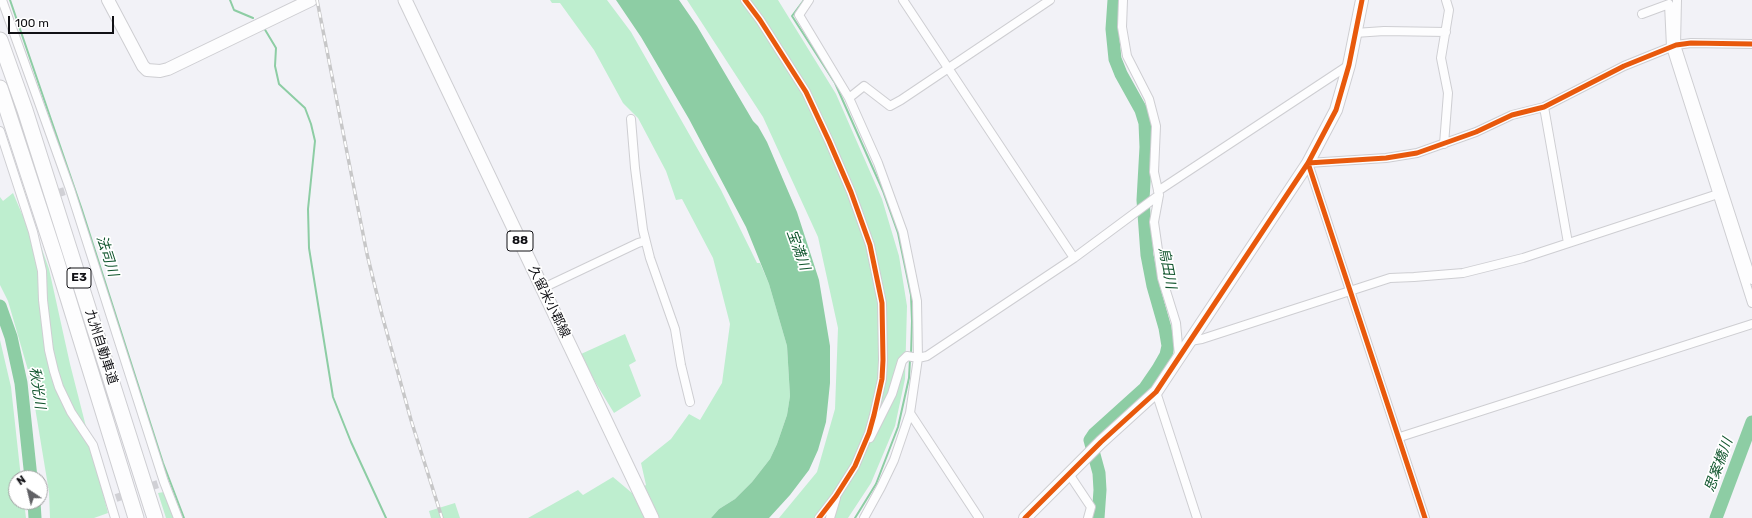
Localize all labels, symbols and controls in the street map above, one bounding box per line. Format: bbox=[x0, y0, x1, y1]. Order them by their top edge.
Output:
scale bar bbox=[10, 8, 116, 34]
text: 100 m bbox=[15, 16, 49, 30]
water label: 宝満川 bbox=[783, 227, 813, 273]
road number: 88 bbox=[507, 231, 533, 251]
water label: 法司川 bbox=[93, 233, 121, 279]
water label: 烏田川 bbox=[1155, 246, 1179, 290]
street label: 久留米小郡線 bbox=[525, 264, 573, 340]
road number: E3 bbox=[67, 268, 91, 288]
street label: 九州自動車道 bbox=[82, 307, 120, 387]
water label: 秋光川 bbox=[26, 366, 48, 410]
water label: 思案橋川 bbox=[1702, 436, 1736, 494]
north arrow bbox=[8, 470, 48, 510]
text: N bbox=[14, 473, 28, 488]

